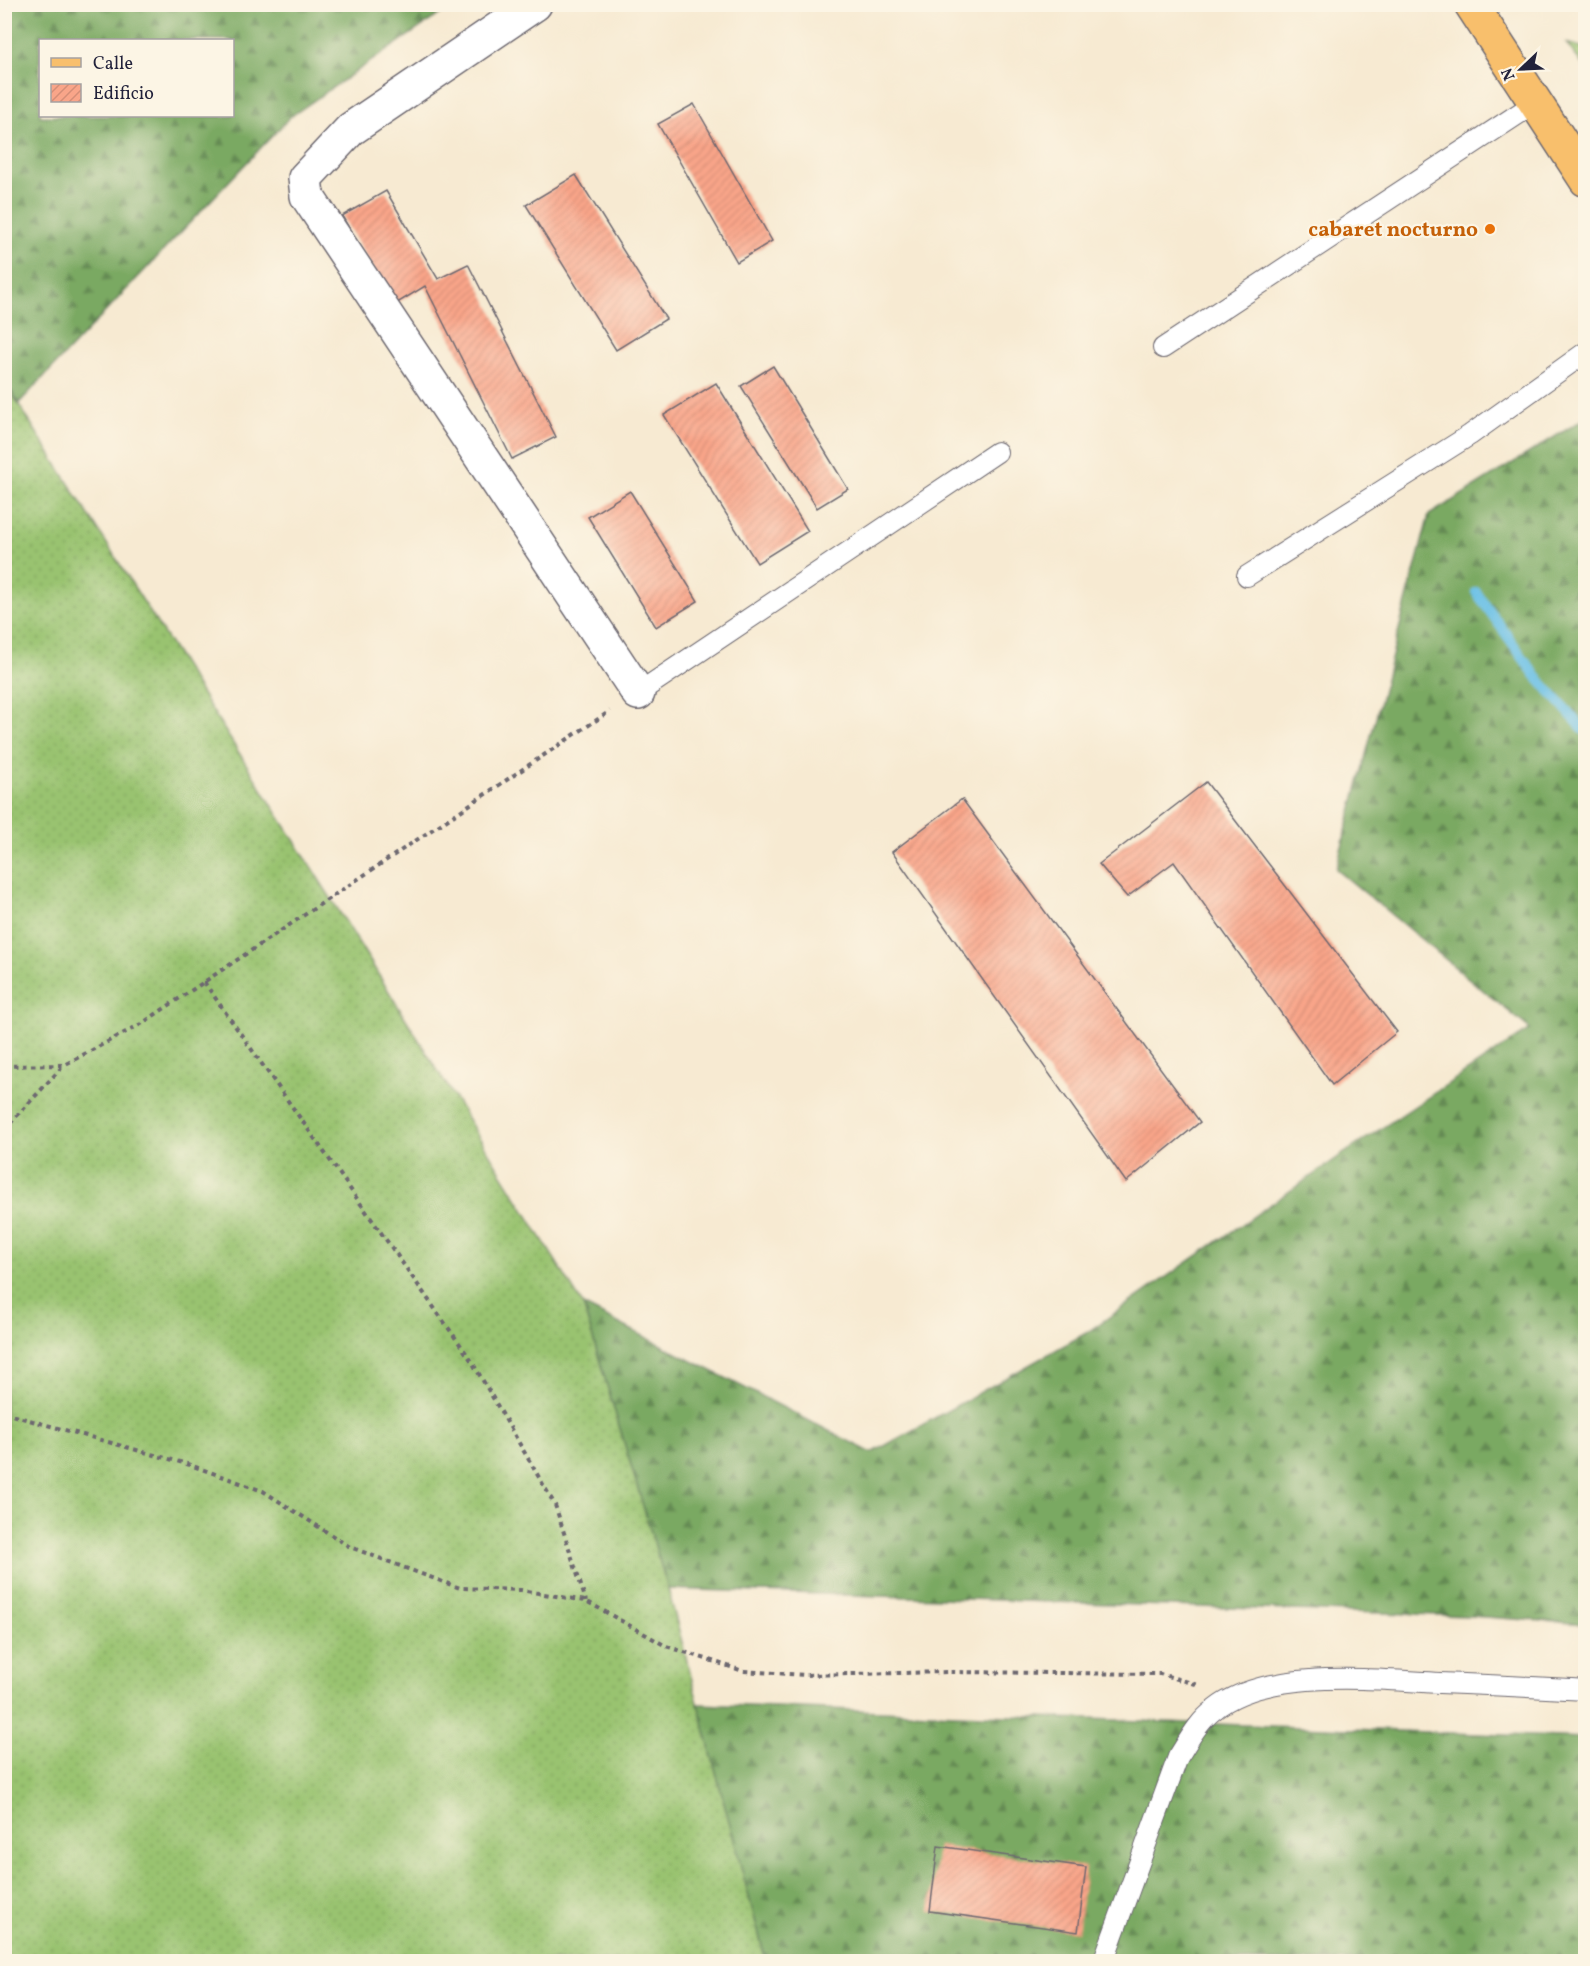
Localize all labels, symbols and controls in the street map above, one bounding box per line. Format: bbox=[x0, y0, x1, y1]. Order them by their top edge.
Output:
legend bbox=[39, 39, 234, 117]
north arrow bbox=[1491, 39, 1551, 99]
text: Calle bbox=[93, 52, 133, 77]
text: N bbox=[1496, 64, 1521, 84]
text: Edificio bbox=[93, 82, 154, 107]
place label: cabaret nocturno bbox=[1308, 216, 1478, 245]
marker: cabaret nocturno bbox=[1483, 222, 1497, 236]

